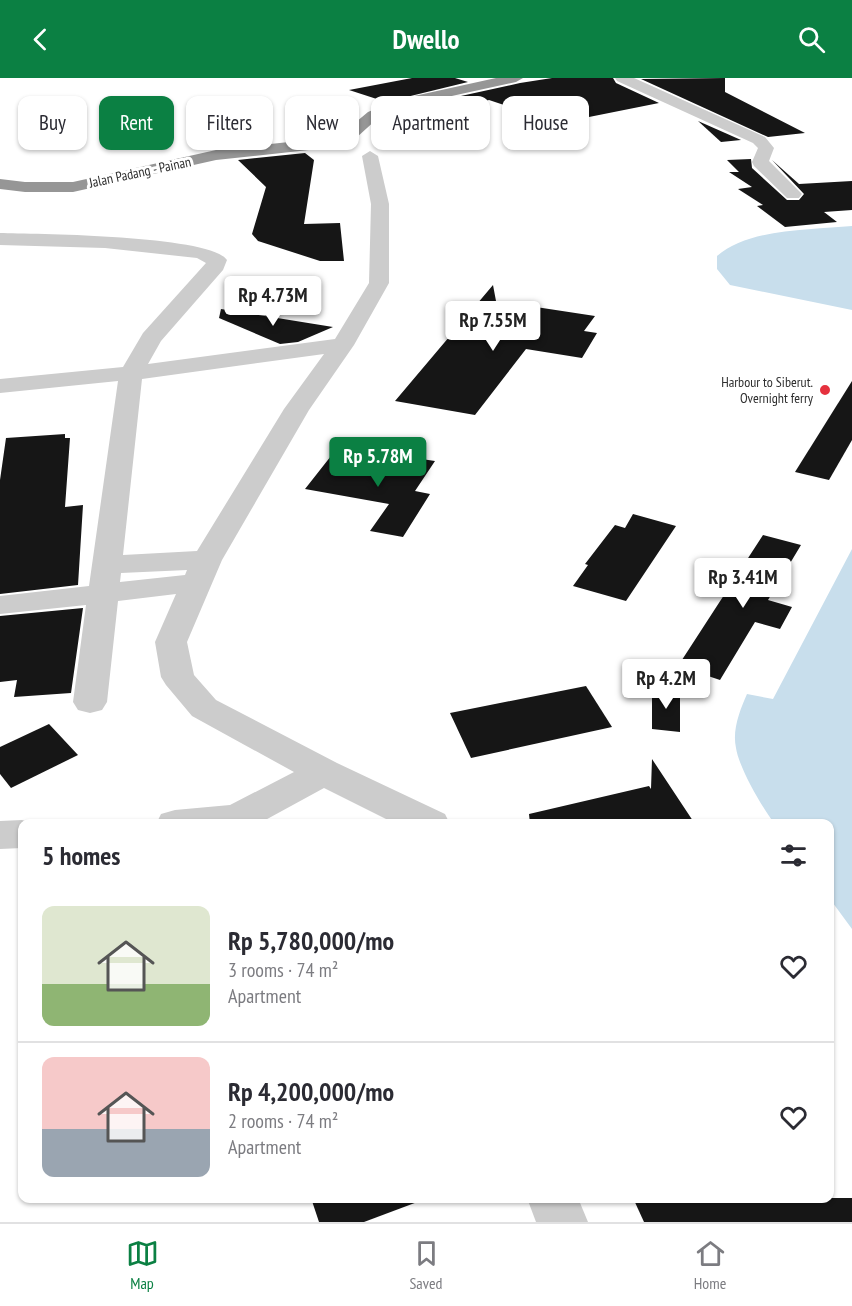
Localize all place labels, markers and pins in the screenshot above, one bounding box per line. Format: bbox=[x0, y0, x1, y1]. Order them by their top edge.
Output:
pin: Rp 4.73M bbox=[211, 276, 335, 327]
pin: Rp 7.55M bbox=[431, 301, 555, 352]
place label: Harbour to Siberut. Overnight ferry bbox=[721, 373, 814, 407]
marker: Harbour to Siberut. Overnight ferry bbox=[818, 383, 832, 397]
pin: Rp 5.78M bbox=[316, 437, 440, 488]
pin: Rp 3.41M bbox=[681, 558, 805, 609]
pin: Rp 4.2M bbox=[611, 659, 721, 710]

